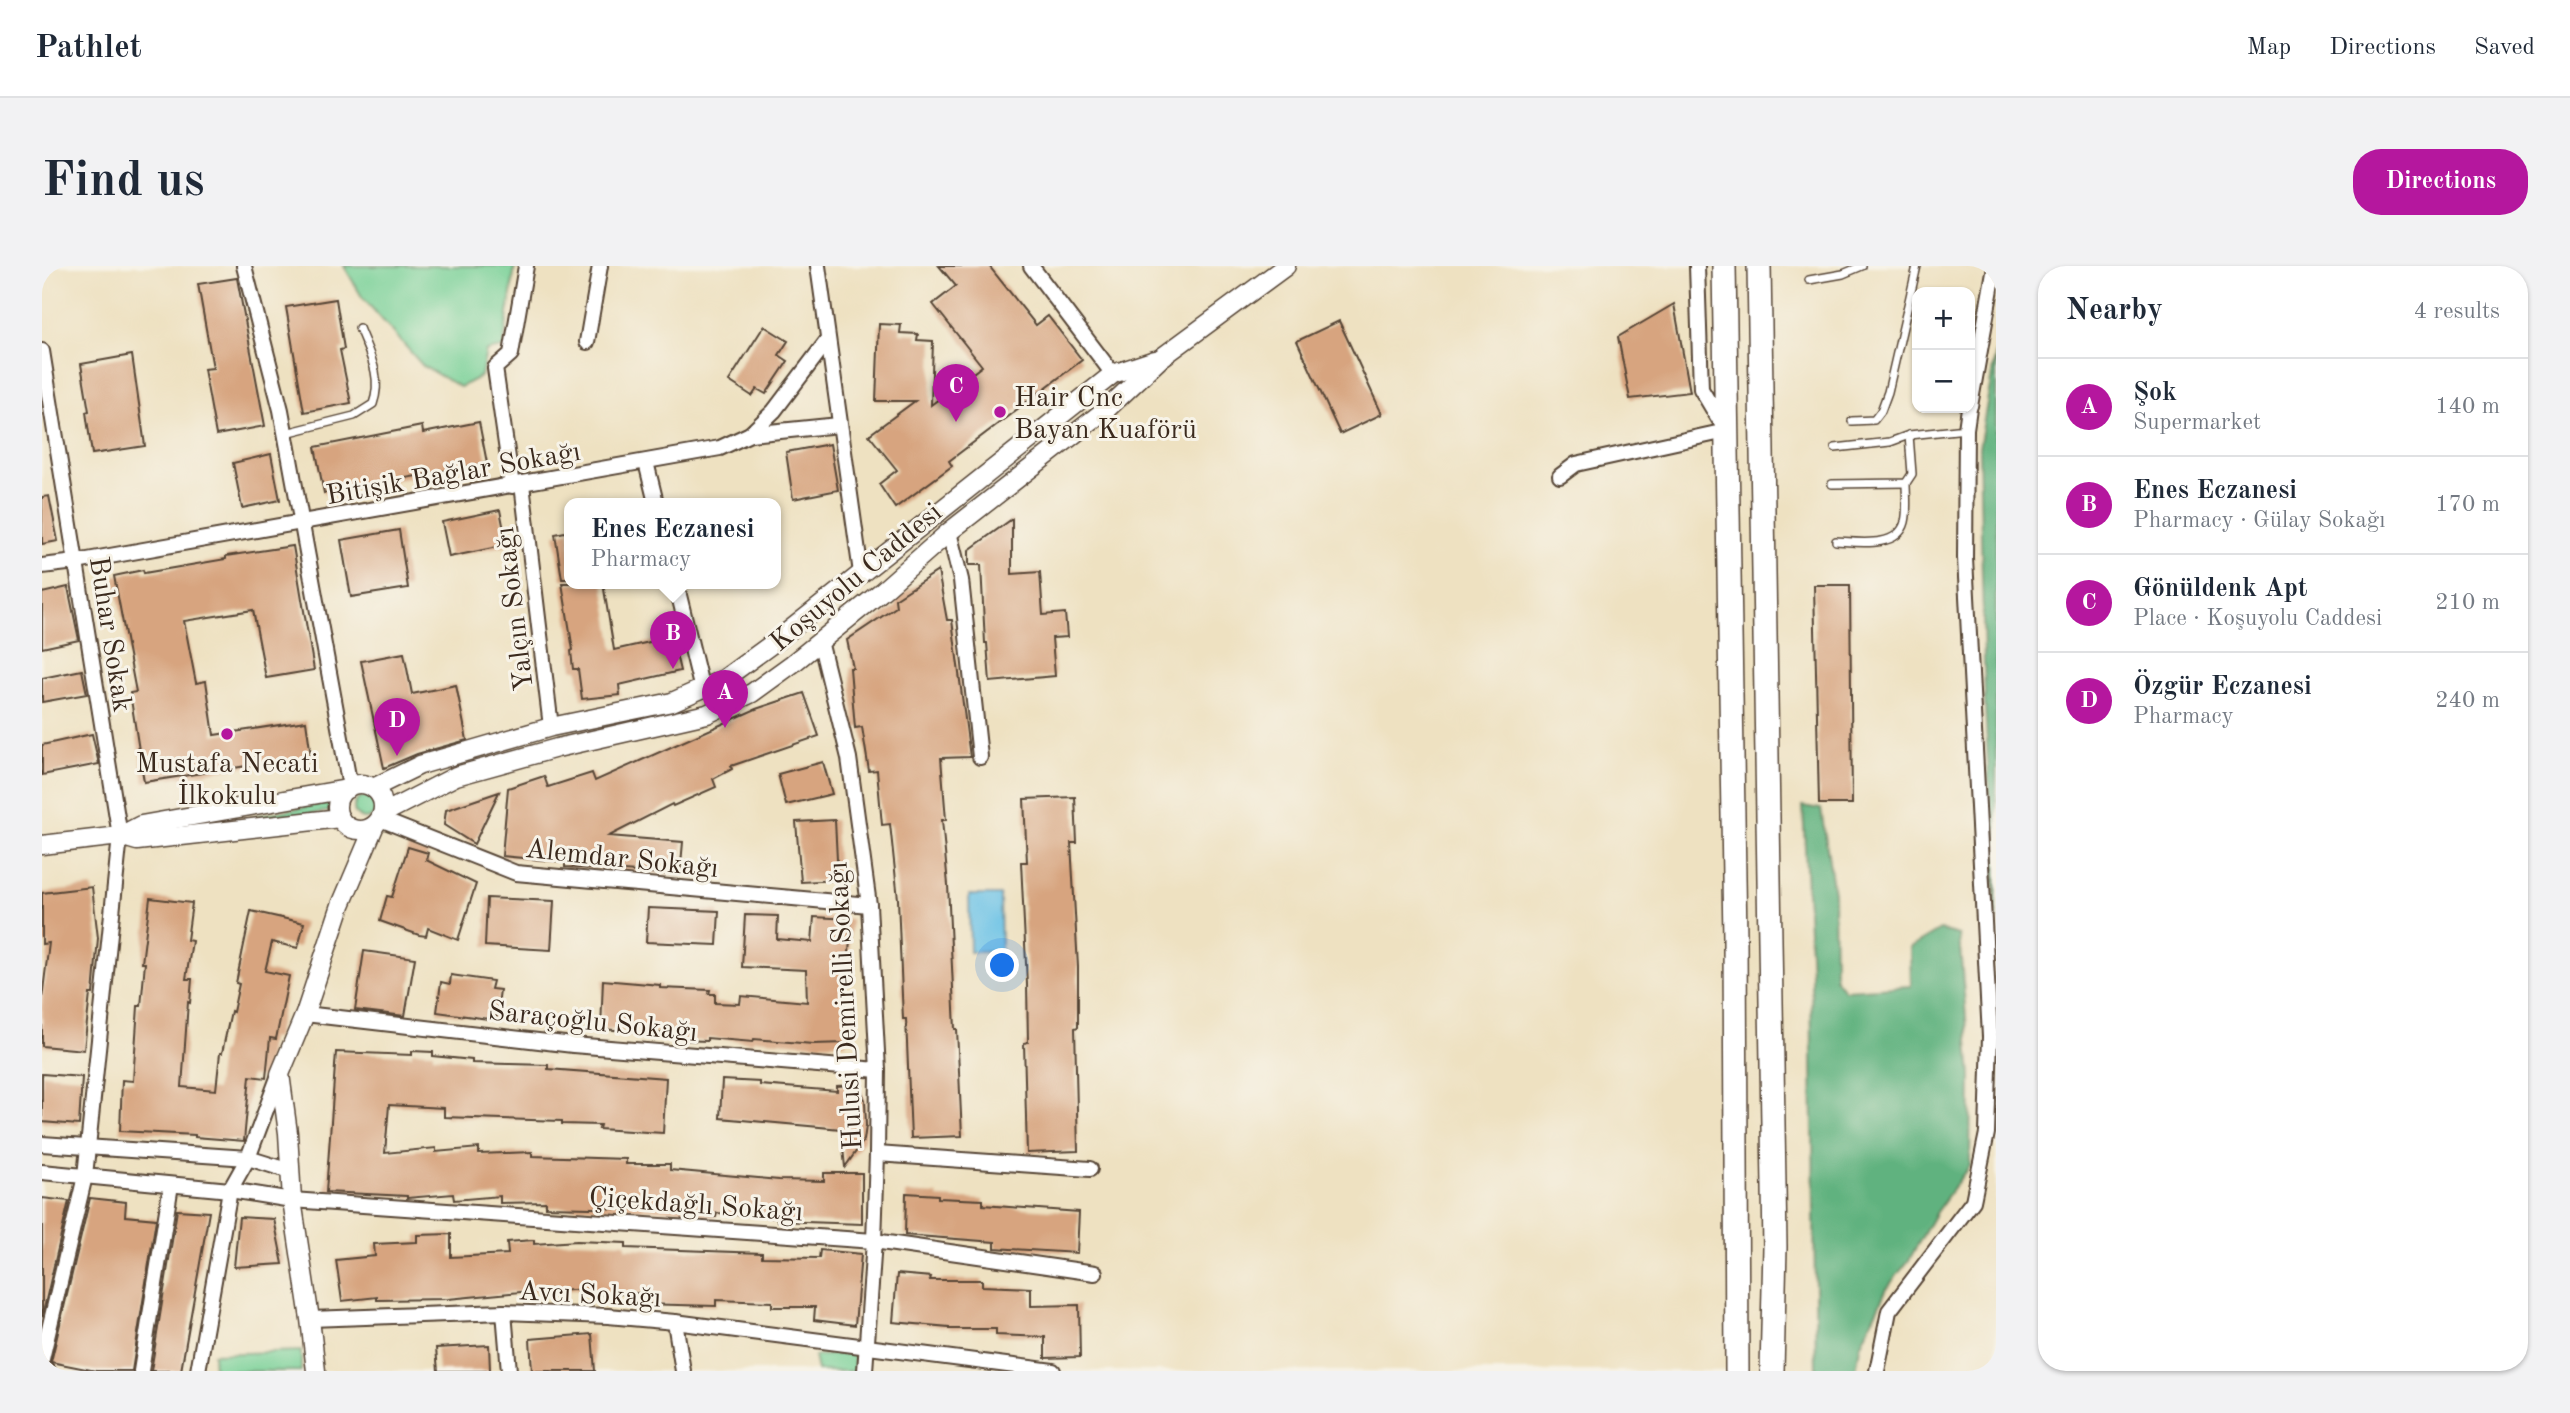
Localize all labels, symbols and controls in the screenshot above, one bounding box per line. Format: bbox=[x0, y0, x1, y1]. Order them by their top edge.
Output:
text: Pathlet bbox=[35, 32, 142, 65]
text: Map bbox=[2247, 36, 2291, 60]
text: Directions bbox=[2329, 36, 2436, 60]
text: Saved bbox=[2474, 36, 2535, 60]
button: Directions bbox=[2353, 149, 2528, 215]
text: Find us bbox=[42, 158, 205, 207]
map controls bbox=[1912, 287, 1975, 413]
button: + bbox=[1912, 287, 1975, 350]
text: Nearby bbox=[2066, 296, 2163, 326]
text: 4 results bbox=[2414, 300, 2500, 323]
button: − bbox=[1912, 350, 1975, 413]
pin: C bbox=[933, 364, 979, 422]
text: Şok bbox=[2133, 380, 2177, 406]
place label: Hair Cnc Bayan Kuaförü bbox=[1014, 385, 1197, 445]
text: A bbox=[2080, 395, 2098, 418]
text: 140 m bbox=[2435, 395, 2500, 418]
marker: Hair Cnc Bayan Kuaförü bbox=[992, 404, 1008, 420]
text: Supermarket bbox=[2133, 411, 2261, 434]
street label: Bitişik Bağlar Sokağı bbox=[324, 439, 583, 511]
text: Enes Eczanesi bbox=[2133, 478, 2297, 504]
text: B bbox=[2081, 493, 2097, 516]
text: 170 m bbox=[2435, 493, 2500, 516]
popup bbox=[564, 498, 781, 589]
street label: Koşuyolu Caddesi bbox=[766, 499, 948, 658]
text: Pharmacy · Gülay Sokağı bbox=[2133, 509, 2385, 532]
text: Enes Eczanesi bbox=[590, 517, 755, 543]
street label: Yalçın Sokağı bbox=[492, 525, 540, 692]
text: Pharmacy bbox=[590, 548, 691, 571]
street label: Buhar Sokak bbox=[83, 555, 135, 714]
text: Gönüldenk Apt bbox=[2133, 576, 2307, 602]
text: C bbox=[2081, 591, 2097, 614]
text: 210 m bbox=[2435, 591, 2500, 614]
text: Place · Koşuyolu Caddesi bbox=[2133, 607, 2382, 630]
pin: B bbox=[650, 611, 696, 669]
pin: A bbox=[702, 670, 748, 728]
text: Özgür Eczanesi bbox=[2133, 674, 2312, 700]
text: D bbox=[2080, 689, 2098, 712]
text: 240 m bbox=[2435, 689, 2500, 712]
pin: D bbox=[374, 698, 420, 756]
text: Pharmacy bbox=[2133, 705, 2234, 728]
marker: Mustafa Necati İlkokulu bbox=[219, 726, 235, 742]
place label: Mustafa Necati İlkokulu bbox=[136, 751, 318, 811]
street label: Alemdar Sokağı bbox=[524, 836, 720, 884]
street label: Hulusi Demirelli Sokağı bbox=[825, 861, 869, 1151]
your location bbox=[985, 948, 1019, 982]
street label: Saraçoğlu Sokağı bbox=[487, 998, 699, 1048]
street label: Çiçekdağlı Sokağı bbox=[588, 1185, 804, 1227]
street label: Avcı Sokağı bbox=[518, 1278, 662, 1314]

